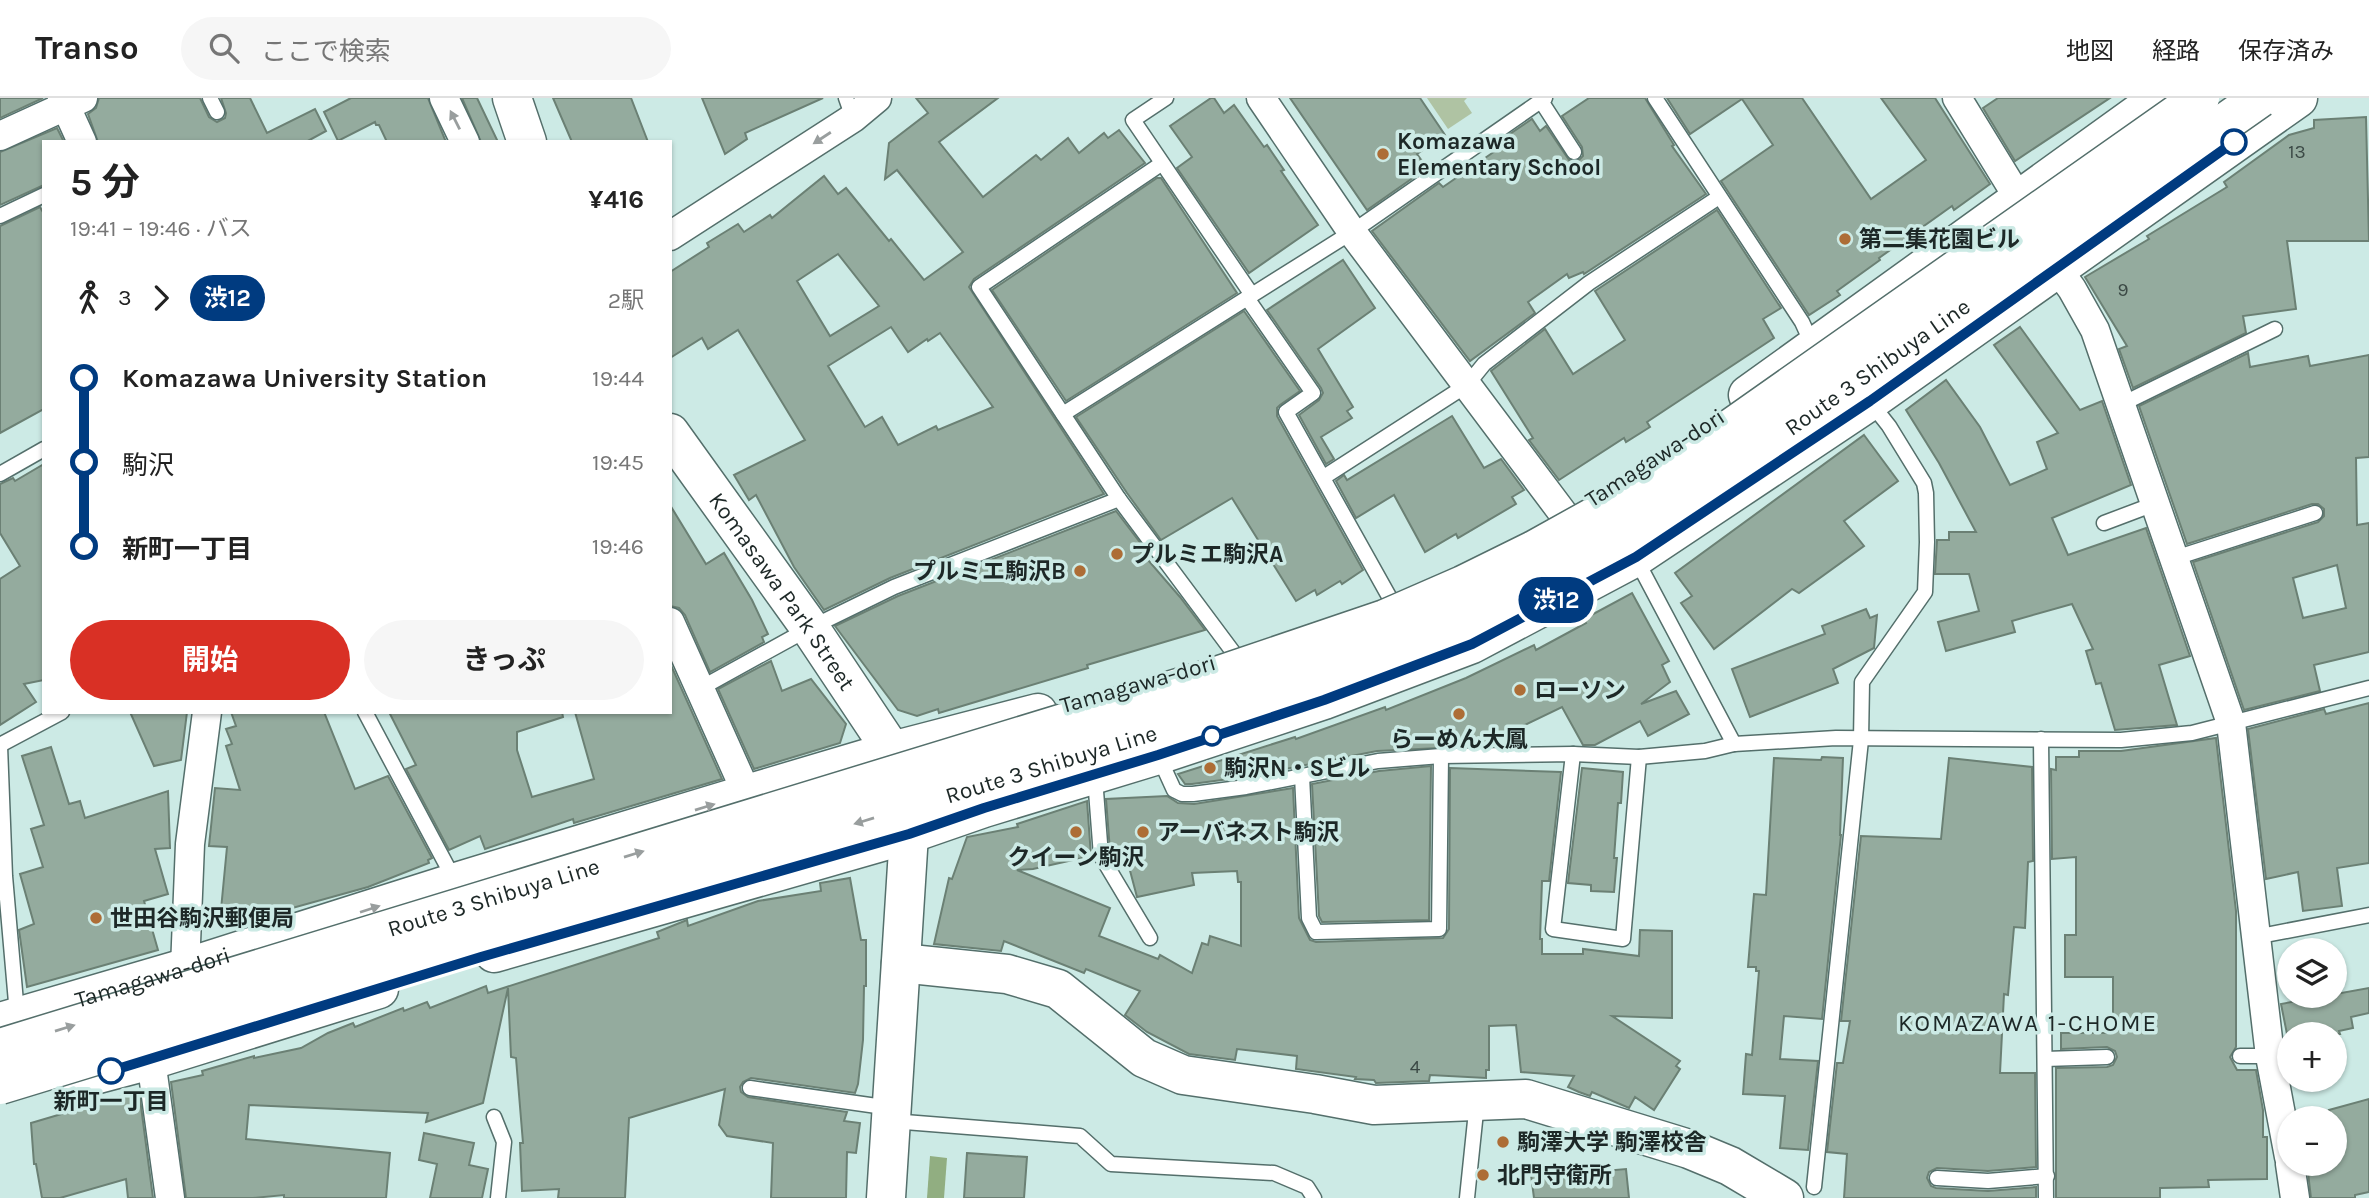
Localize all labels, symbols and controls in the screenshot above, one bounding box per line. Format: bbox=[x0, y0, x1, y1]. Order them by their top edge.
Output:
search box bbox=[181, 17, 671, 80]
text: Transo bbox=[35, 29, 139, 67]
icon: search bbox=[205, 29, 243, 67]
text: ここで検索 bbox=[261, 36, 391, 67]
text: 地図 bbox=[2066, 37, 2114, 65]
text: 経路 bbox=[2152, 37, 2200, 65]
text: 保存済み bbox=[2238, 37, 2334, 65]
one-way arrow bbox=[449, 110, 460, 130]
place label: Komazawa Elementary School bbox=[1397, 128, 1601, 181]
unlabelled marker bbox=[2221, 129, 2247, 155]
one-way arrow bbox=[813, 131, 831, 145]
house number: 13 bbox=[2288, 141, 2306, 163]
marker: Komazawa Elementary School bbox=[1375, 146, 1391, 162]
text: 5 分 bbox=[70, 160, 140, 205]
text: ¥416 bbox=[588, 184, 644, 215]
text: 19:41 – 19:46 · バス bbox=[70, 215, 252, 242]
place label: 第二集花園ビル bbox=[1859, 226, 2020, 253]
marker: 第二集花園ビル bbox=[1837, 231, 1853, 247]
icon: walk bbox=[70, 279, 108, 317]
icon: forward bbox=[142, 279, 180, 317]
house number: 9 bbox=[2117, 279, 2129, 301]
text: 3 bbox=[118, 284, 132, 311]
text: 渋12 bbox=[204, 284, 251, 312]
text: 2駅 bbox=[608, 287, 644, 314]
street label: Route 3 Shibuya Line bbox=[1779, 292, 1975, 441]
text: Komazawa University Station bbox=[122, 363, 487, 394]
text: 19:44 bbox=[592, 365, 644, 392]
street label: Tamagawa-dori bbox=[1580, 403, 1730, 513]
text: 19:45 bbox=[592, 449, 644, 476]
text: 駒沢 bbox=[122, 450, 174, 481]
street label: Komasawa Park Street bbox=[703, 487, 861, 696]
text: 19:46 bbox=[592, 533, 644, 560]
text: 新町一丁目 bbox=[122, 534, 252, 565]
place label: プルミエ駒沢A bbox=[1131, 541, 1283, 568]
marker: プルミエ駒沢A bbox=[1109, 546, 1125, 562]
place label: プルミエ駒沢B bbox=[913, 558, 1066, 585]
marker: プルミエ駒沢B bbox=[1072, 563, 1088, 579]
line badge: 渋12 bbox=[1516, 577, 1596, 623]
text: 渋12 bbox=[1532, 586, 1580, 614]
button: 開始 bbox=[70, 620, 350, 700]
button: きっぷ bbox=[364, 620, 644, 700]
street label: Tamagawa-dori bbox=[1057, 649, 1219, 719]
place label: ローソン bbox=[1534, 677, 1626, 704]
marker: ローソン bbox=[1512, 682, 1528, 698]
marker: らーめん大鳳 bbox=[1451, 706, 1467, 722]
street label: Route 3 Shibuya Line bbox=[942, 719, 1160, 809]
unlabelled marker bbox=[1202, 726, 1222, 746]
place label: らーめん大鳳 bbox=[1390, 726, 1528, 753]
place label: 駒沢N・Sビル bbox=[1224, 755, 1370, 782]
marker: 駒沢N・Sビル bbox=[1202, 760, 1218, 776]
one-way arrow bbox=[694, 802, 715, 812]
one-way arrow bbox=[853, 816, 874, 826]
place label: アーバネスト駒沢 bbox=[1157, 819, 1339, 846]
marker: クイーン駒沢 bbox=[1068, 824, 1084, 840]
marker: アーバネスト駒沢 bbox=[1135, 824, 1151, 840]
place label: クイーン駒沢 bbox=[1008, 844, 1144, 871]
one-way arrow bbox=[624, 849, 645, 859]
street label: Route 3 Shibuya Line bbox=[384, 852, 603, 942]
one-way arrow bbox=[360, 904, 381, 914]
place label: 世田谷駒沢郵便局 bbox=[110, 905, 294, 932]
marker: 世田谷駒沢郵便局 bbox=[88, 910, 104, 926]
map controls bbox=[2277, 938, 2347, 1176]
button: layers bbox=[2277, 938, 2347, 1008]
street label: Tamagawa-dori bbox=[72, 941, 234, 1013]
district label: KOMAZAWA 1-CHOME bbox=[1898, 1009, 2158, 1037]
button: + bbox=[2277, 1022, 2347, 1092]
one-way arrow bbox=[55, 1023, 76, 1033]
house number: 4 bbox=[1410, 1056, 1421, 1078]
marker: 新町一丁目 bbox=[98, 1058, 124, 1084]
place label: 新町一丁目 bbox=[54, 1088, 169, 1115]
button: − bbox=[2277, 1106, 2347, 1176]
place label: 駒澤大学 駒澤校舎 bbox=[1517, 1129, 1707, 1156]
marker: 駒澤大学 駒澤校舎 bbox=[1495, 1134, 1511, 1150]
place label: 北門守衛所 bbox=[1497, 1162, 1612, 1189]
marker: 北門守衛所 bbox=[1475, 1167, 1491, 1183]

